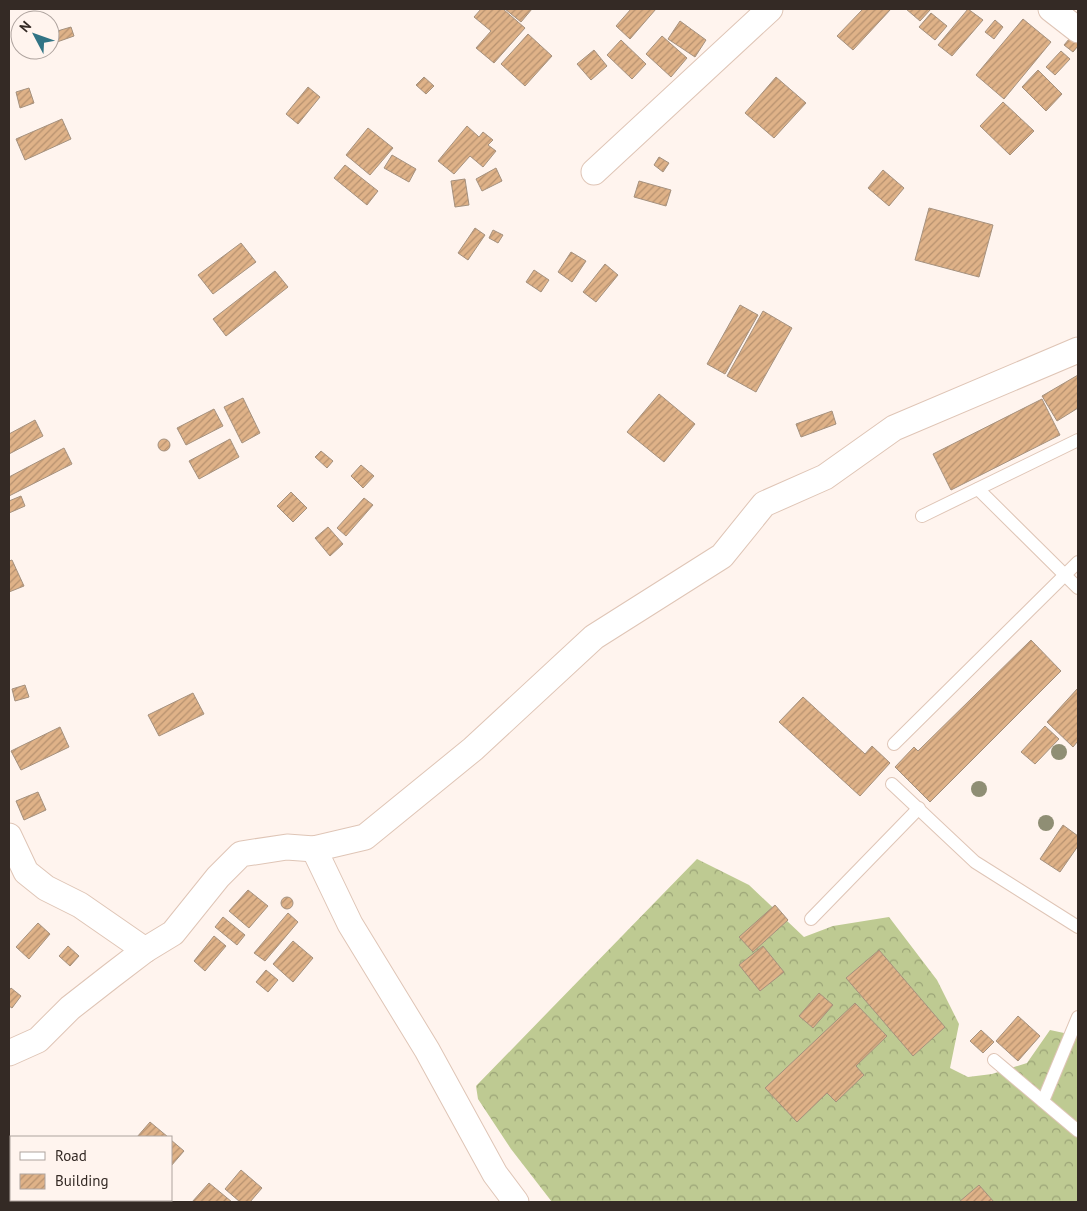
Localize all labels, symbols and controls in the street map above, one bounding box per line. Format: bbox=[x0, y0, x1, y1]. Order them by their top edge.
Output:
north arrow bbox=[10, 10, 60, 60]
text: N bbox=[15, 17, 35, 36]
legend bbox=[10, 1136, 172, 1201]
text: Road bbox=[55, 1146, 87, 1165]
text: Building bbox=[55, 1171, 109, 1190]

